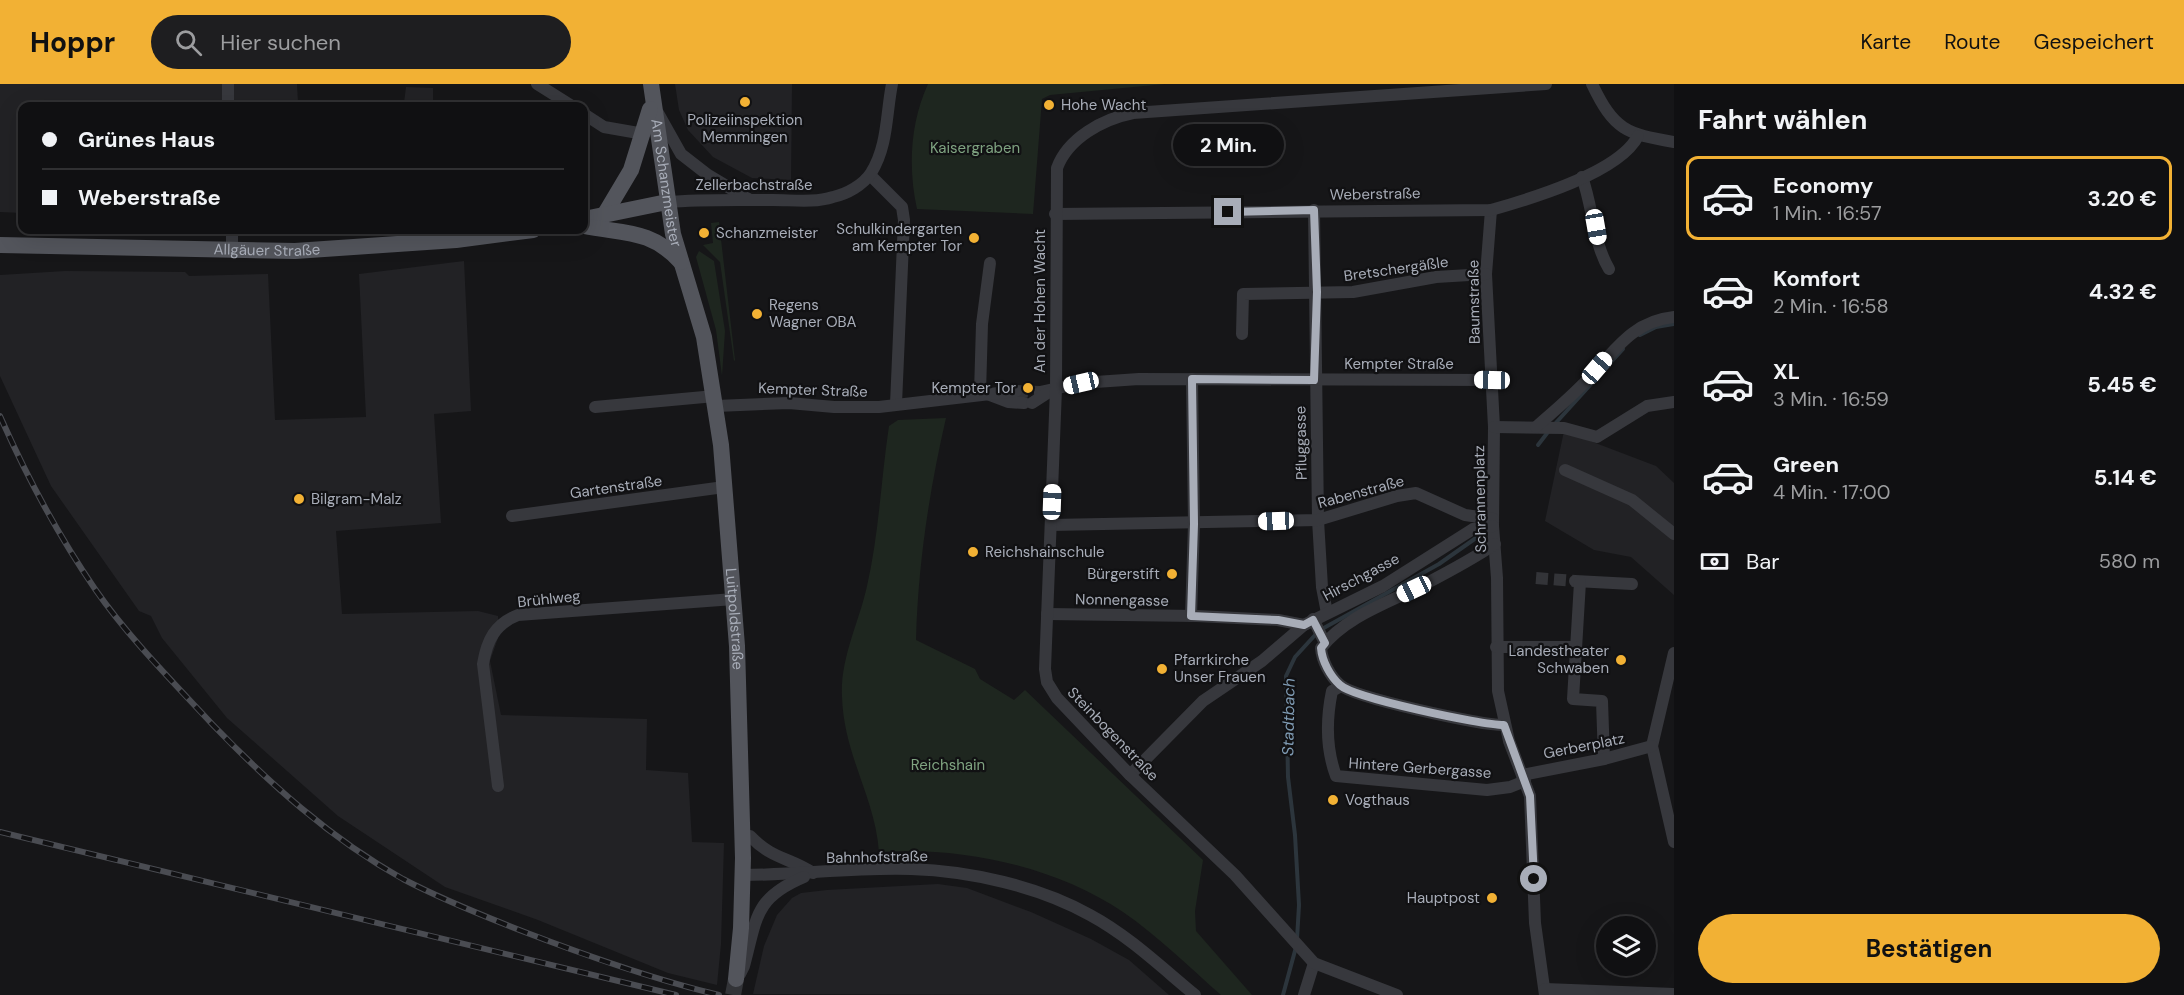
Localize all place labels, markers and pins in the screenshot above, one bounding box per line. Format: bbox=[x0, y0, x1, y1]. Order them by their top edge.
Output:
marker: Polizeiinspektion Memmingen bbox=[738, 95, 752, 109]
place label: Hohe Wacht bbox=[1061, 95, 1146, 115]
marker: Hohe Wacht bbox=[1042, 98, 1056, 112]
place label: Polizeiinspektion Memmingen bbox=[687, 110, 803, 147]
place label: Schulkindergarten am Kempter Tor bbox=[836, 219, 962, 256]
place label: Schanzmeister bbox=[716, 223, 818, 243]
marker: Schanzmeister bbox=[697, 226, 711, 240]
marker: Schulkindergarten am Kempter Tor bbox=[967, 231, 981, 245]
place label: Regens Wagner OBA bbox=[769, 295, 856, 332]
marker: Regens Wagner OBA bbox=[750, 307, 764, 321]
place label: Kempter Tor bbox=[932, 378, 1016, 398]
marker: Kempter Tor bbox=[1021, 381, 1035, 395]
place label: Bilgram-Malz bbox=[311, 489, 402, 509]
marker: Bilgram-Malz bbox=[292, 492, 306, 506]
place label: Reichshainschule bbox=[985, 542, 1105, 562]
marker: Reichshainschule bbox=[966, 545, 980, 559]
place label: Bürgerstift bbox=[1087, 564, 1160, 584]
marker: Bürgerstift bbox=[1165, 567, 1179, 581]
place label: Landestheater Schwaben bbox=[1508, 641, 1609, 678]
place label: Pfarrkirche Unser Frauen bbox=[1174, 650, 1266, 687]
marker: Landestheater Schwaben bbox=[1614, 653, 1628, 667]
marker: Pfarrkirche Unser Frauen bbox=[1155, 662, 1169, 676]
place label: Vogthaus bbox=[1345, 790, 1410, 810]
marker: Vogthaus bbox=[1326, 793, 1340, 807]
place label: Hauptpost bbox=[1407, 888, 1480, 908]
marker: Hauptpost bbox=[1485, 891, 1499, 905]

